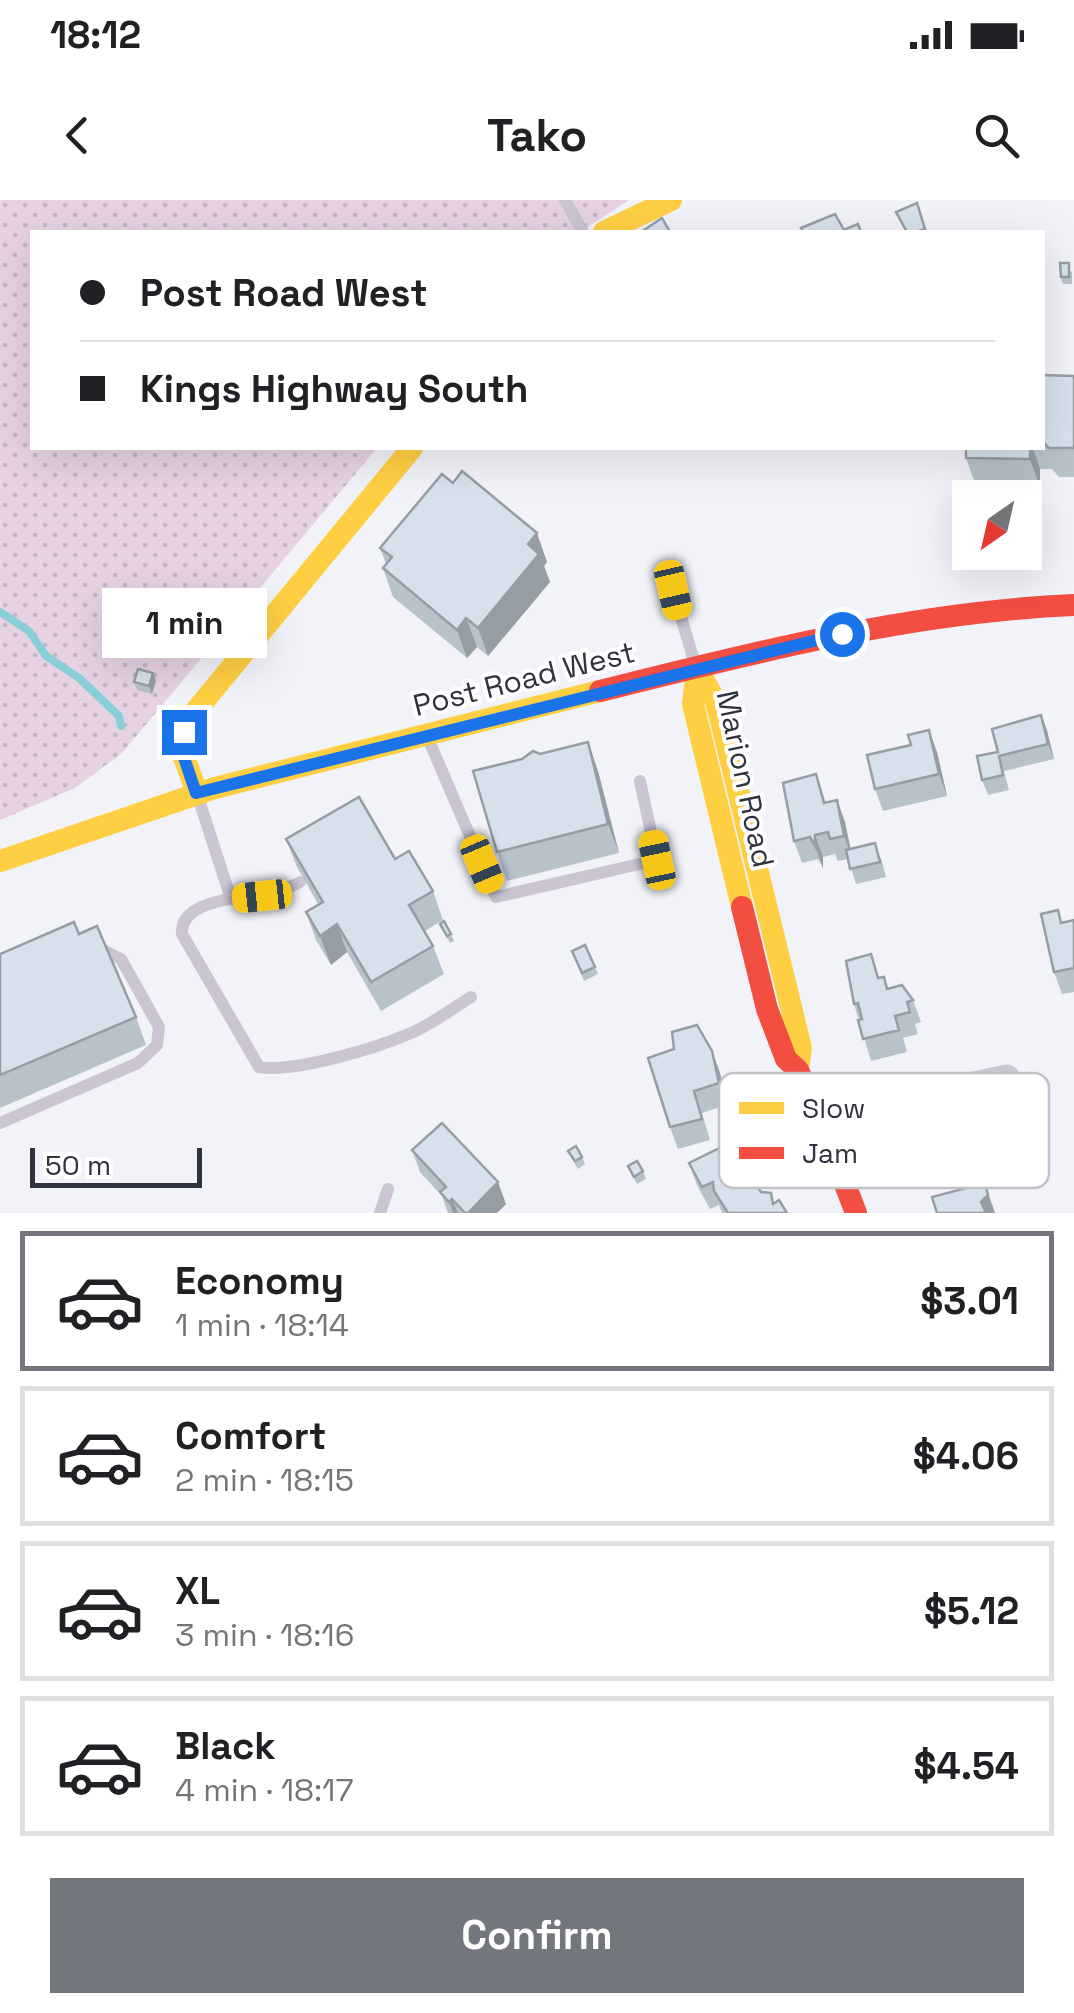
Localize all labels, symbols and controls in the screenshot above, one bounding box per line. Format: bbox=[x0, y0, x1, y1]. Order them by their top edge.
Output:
text: 18:12 bbox=[50, 11, 141, 59]
text: Tako bbox=[487, 107, 587, 164]
icon: back bbox=[50, 108, 105, 163]
icon: search bbox=[969, 108, 1024, 163]
text: Post Road West bbox=[140, 269, 427, 317]
text: Kings Highway South bbox=[140, 365, 529, 413]
north arrow bbox=[952, 480, 1042, 570]
map controls bbox=[952, 480, 1042, 570]
car bbox=[652, 557, 694, 623]
callout: 1 min bbox=[101, 587, 266, 657]
text: 1 min bbox=[145, 603, 224, 643]
route start bbox=[820, 612, 865, 657]
street label: Post Road West bbox=[409, 632, 639, 725]
street label: Marion Road bbox=[708, 687, 783, 871]
route end bbox=[162, 710, 207, 755]
car bbox=[636, 828, 678, 892]
car bbox=[456, 831, 508, 897]
car bbox=[231, 878, 293, 914]
legend bbox=[719, 1073, 1049, 1188]
text: Slow bbox=[802, 1090, 865, 1126]
text: Jam bbox=[802, 1135, 858, 1171]
scale bar bbox=[30, 1143, 202, 1188]
text: 50 m bbox=[45, 1147, 111, 1183]
icon: car bbox=[55, 1256, 145, 1346]
text: Economy bbox=[175, 1257, 344, 1305]
text: $3.01 bbox=[920, 1277, 1019, 1325]
text: 1 min · 18:14 bbox=[175, 1305, 349, 1345]
icon: car bbox=[55, 1411, 145, 1501]
text: Comfort bbox=[175, 1412, 326, 1460]
text: $4.06 bbox=[913, 1432, 1019, 1480]
text: 2 min · 18:15 bbox=[175, 1460, 354, 1500]
icon: car bbox=[55, 1566, 145, 1656]
text: XL bbox=[175, 1567, 220, 1615]
text: $5.12 bbox=[924, 1587, 1019, 1635]
text: 3 min · 18:16 bbox=[175, 1615, 354, 1655]
icon: car bbox=[55, 1721, 145, 1811]
text: Black bbox=[175, 1722, 276, 1770]
text: $4.54 bbox=[914, 1742, 1019, 1790]
text: 4 min · 18:17 bbox=[175, 1770, 353, 1810]
button: Confirm bbox=[50, 1878, 1024, 1993]

